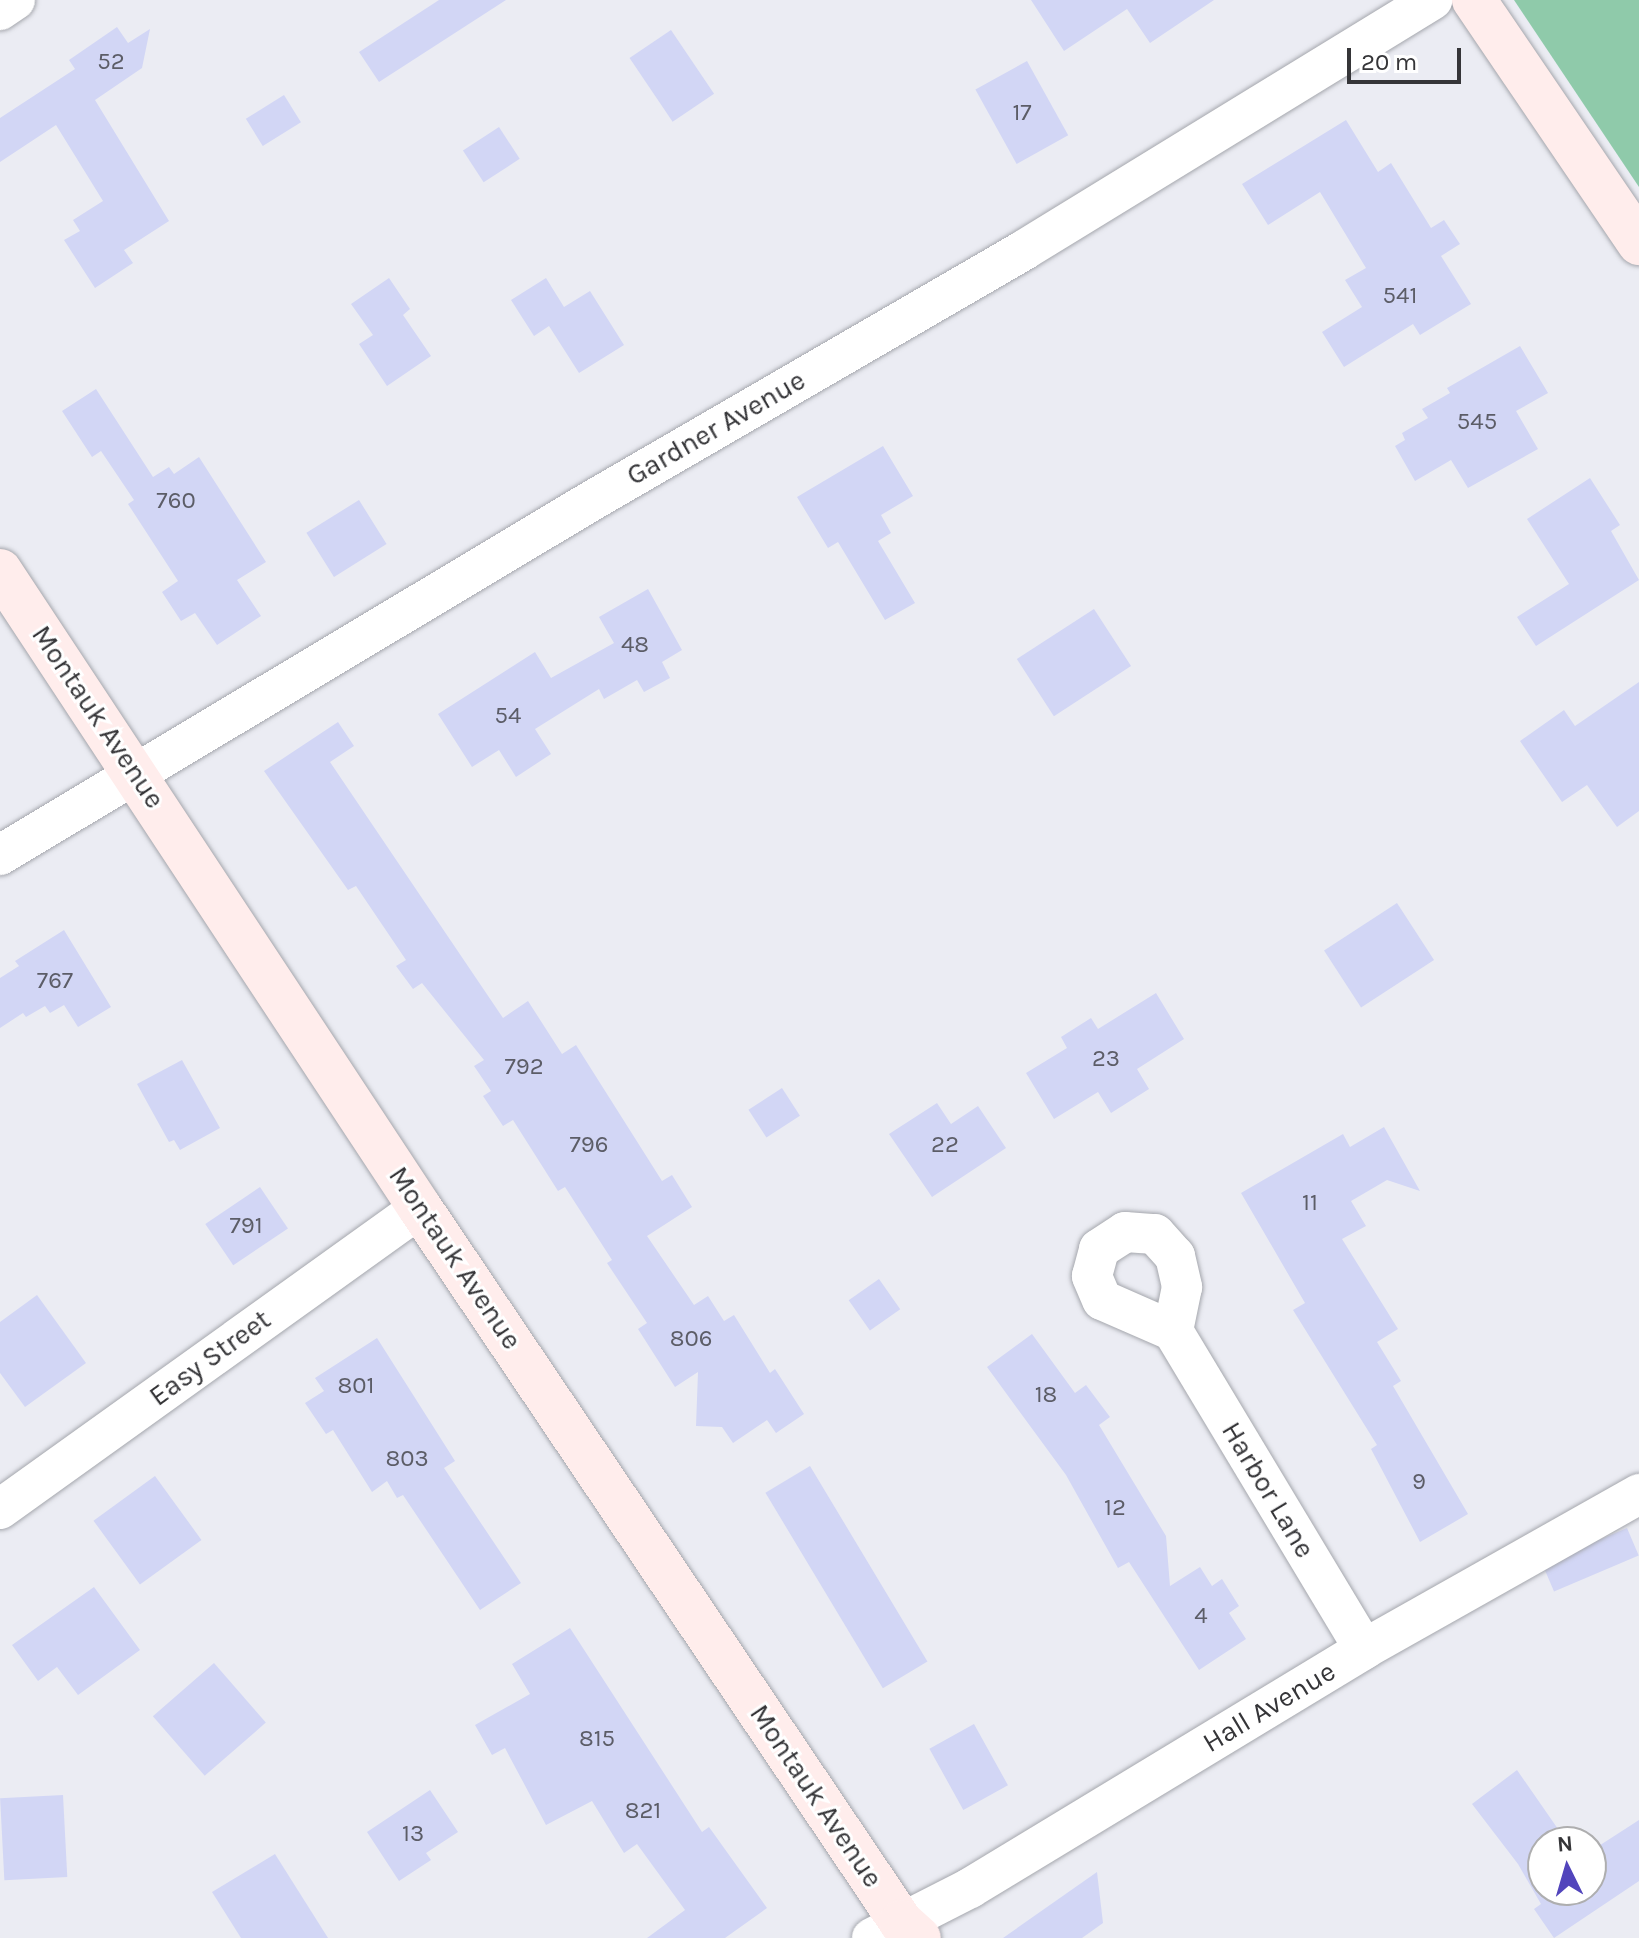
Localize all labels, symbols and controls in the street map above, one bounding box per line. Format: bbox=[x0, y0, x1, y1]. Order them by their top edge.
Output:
scale bar bbox=[1351, 32, 1465, 82]
house number: 52 bbox=[97, 48, 125, 76]
text: 20 m bbox=[1361, 48, 1417, 76]
house number: 17 bbox=[1012, 99, 1032, 127]
house number: 541 bbox=[1383, 282, 1417, 310]
street label: Gardner Avenue bbox=[621, 363, 811, 493]
house number: 545 bbox=[1457, 408, 1497, 436]
house number: 760 bbox=[156, 487, 196, 515]
street label: Montauk Avenue bbox=[24, 619, 172, 815]
house number: 48 bbox=[621, 631, 649, 659]
house number: 54 bbox=[495, 702, 521, 730]
house number: 767 bbox=[37, 967, 73, 995]
house number: 23 bbox=[1092, 1045, 1120, 1073]
house number: 792 bbox=[504, 1053, 544, 1081]
house number: 796 bbox=[570, 1131, 608, 1159]
house number: 22 bbox=[931, 1131, 959, 1159]
street label: Montauk Avenue bbox=[381, 1160, 529, 1356]
house number: 11 bbox=[1302, 1189, 1318, 1217]
house number: 791 bbox=[229, 1212, 263, 1240]
street label: Easy Street bbox=[143, 1303, 277, 1413]
house number: 806 bbox=[670, 1325, 712, 1353]
house number: 801 bbox=[338, 1372, 374, 1400]
house number: 18 bbox=[1035, 1381, 1057, 1409]
street label: Harbor Lane bbox=[1214, 1416, 1322, 1564]
house number: 803 bbox=[385, 1445, 429, 1473]
house number: 9 bbox=[1412, 1468, 1426, 1496]
house number: 12 bbox=[1104, 1494, 1126, 1522]
house number: 4 bbox=[1194, 1602, 1208, 1630]
street label: Hall Avenue bbox=[1197, 1654, 1341, 1760]
street label: Montauk Avenue bbox=[742, 1698, 890, 1894]
house number: 815 bbox=[579, 1725, 615, 1753]
house number: 821 bbox=[625, 1797, 661, 1825]
house number: 13 bbox=[402, 1820, 424, 1848]
north arrow bbox=[1527, 1826, 1607, 1906]
text: N bbox=[1556, 1830, 1574, 1858]

